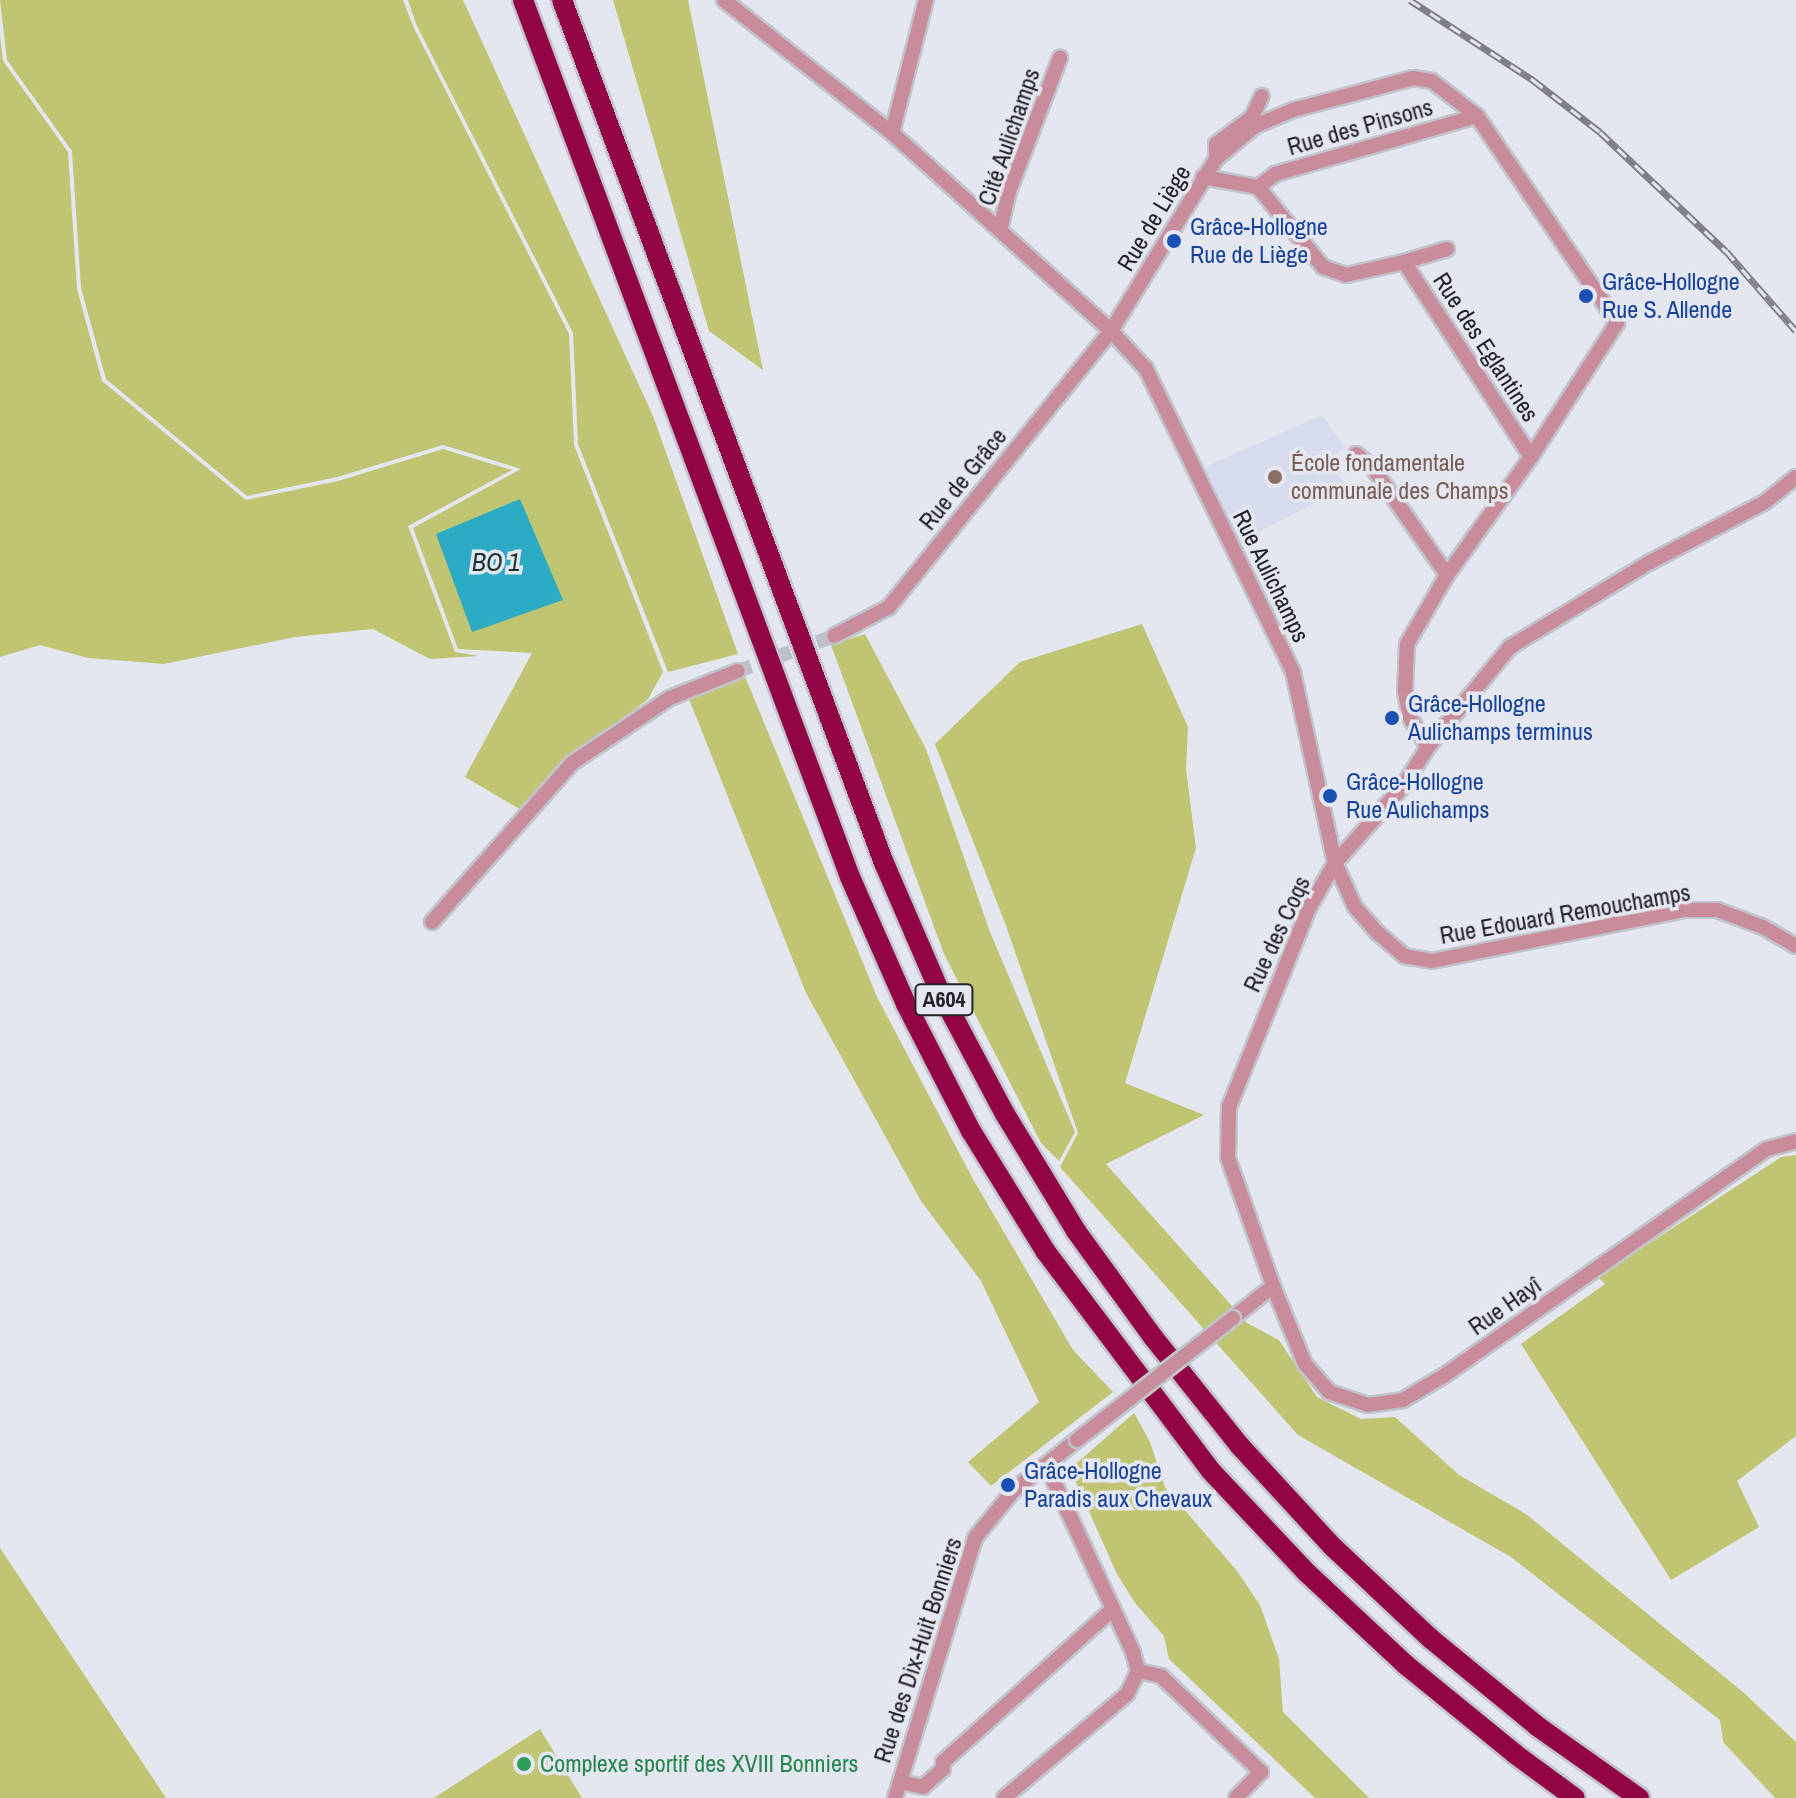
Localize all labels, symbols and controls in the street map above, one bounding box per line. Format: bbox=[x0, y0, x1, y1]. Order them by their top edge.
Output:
street label: Cité Aulichamps bbox=[972, 64, 1046, 210]
street label: Rue des Pinsons bbox=[1284, 93, 1436, 161]
street label: Rue de Liège bbox=[1111, 160, 1197, 276]
place label: Grâce-Hollogne Rue de Liège bbox=[1190, 213, 1328, 269]
marker: Grâce-Hollogne Rue de Liège bbox=[1165, 232, 1183, 250]
street label: Rue des Eglantines bbox=[1427, 267, 1545, 427]
place label: Grâce-Hollogne Rue S. Allende bbox=[1602, 268, 1740, 324]
marker: Grâce-Hollogne Rue S. Allende bbox=[1577, 287, 1595, 305]
street label: Rue de Grâce bbox=[913, 422, 1013, 536]
place label: École fondamentale communale des Champs bbox=[1291, 449, 1509, 505]
marker: École fondamentale communale des Champs bbox=[1266, 468, 1284, 486]
street label: Rue Aulichamps bbox=[1226, 505, 1316, 647]
water label: BO 1 bbox=[472, 546, 520, 578]
place label: Grâce-Hollogne Aulichamps terminus bbox=[1408, 690, 1593, 746]
marker: Grâce-Hollogne Aulichamps terminus bbox=[1383, 709, 1401, 727]
place label: Grâce-Hollogne Rue Aulichamps bbox=[1346, 768, 1490, 824]
marker: Grâce-Hollogne Rue Aulichamps bbox=[1321, 787, 1339, 805]
street label: Rue des Coqs bbox=[1238, 871, 1316, 997]
street label: Rue Edouard Remouchamps bbox=[1438, 878, 1692, 950]
road number: A604 bbox=[914, 982, 974, 1018]
street label: Rue Hayî bbox=[1463, 1271, 1547, 1341]
place label: Grâce-Hollogne Paradis aux Chevaux bbox=[1024, 1457, 1212, 1513]
marker: Grâce-Hollogne Paradis aux Chevaux bbox=[999, 1476, 1017, 1494]
street label: Rue des Dix-Huit Bonniers bbox=[868, 1534, 968, 1766]
place label: Complexe sportif des XVIII Bonniers bbox=[540, 1750, 858, 1778]
marker: Complexe sportif des XVIII Bonniers bbox=[515, 1755, 533, 1773]

